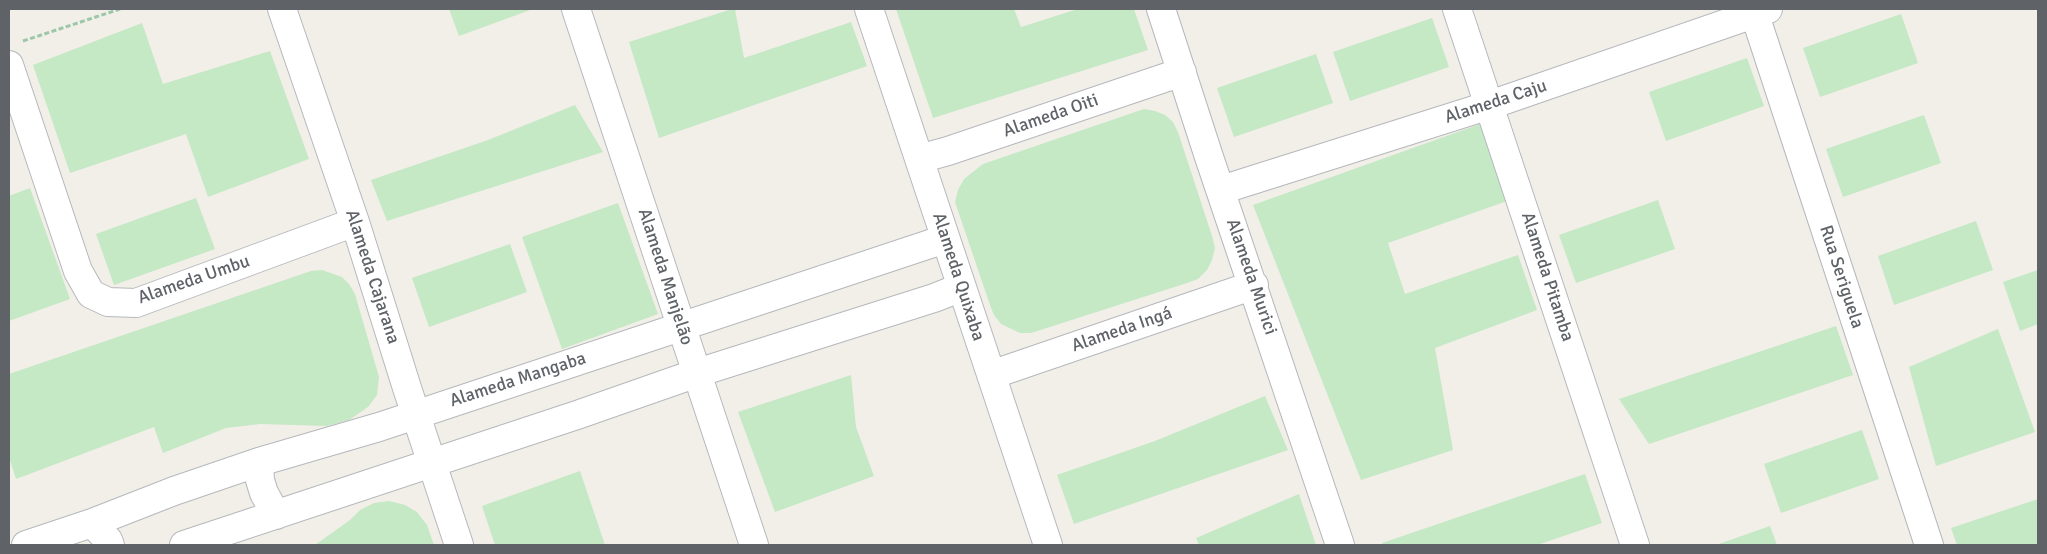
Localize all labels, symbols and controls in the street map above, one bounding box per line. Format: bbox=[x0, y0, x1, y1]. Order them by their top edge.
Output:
street label: Alameda Caju bbox=[1442, 75, 1550, 129]
street label: Alameda Oiti bbox=[1001, 90, 1101, 142]
street label: Alameda Manjelão bbox=[633, 206, 697, 348]
street label: Alameda Cajarana bbox=[340, 207, 404, 347]
street label: Alameda Quixaba bbox=[927, 210, 989, 344]
street label: Alameda Pitamba bbox=[1516, 210, 1578, 344]
street label: Alameda Murici bbox=[1221, 216, 1281, 338]
street label: Rua Seriguela bbox=[1814, 223, 1868, 331]
street label: Alameda Umbu bbox=[135, 251, 253, 309]
street label: Alameda Ingá bbox=[1069, 303, 1175, 357]
street label: Alameda Mangaba bbox=[447, 348, 589, 412]

